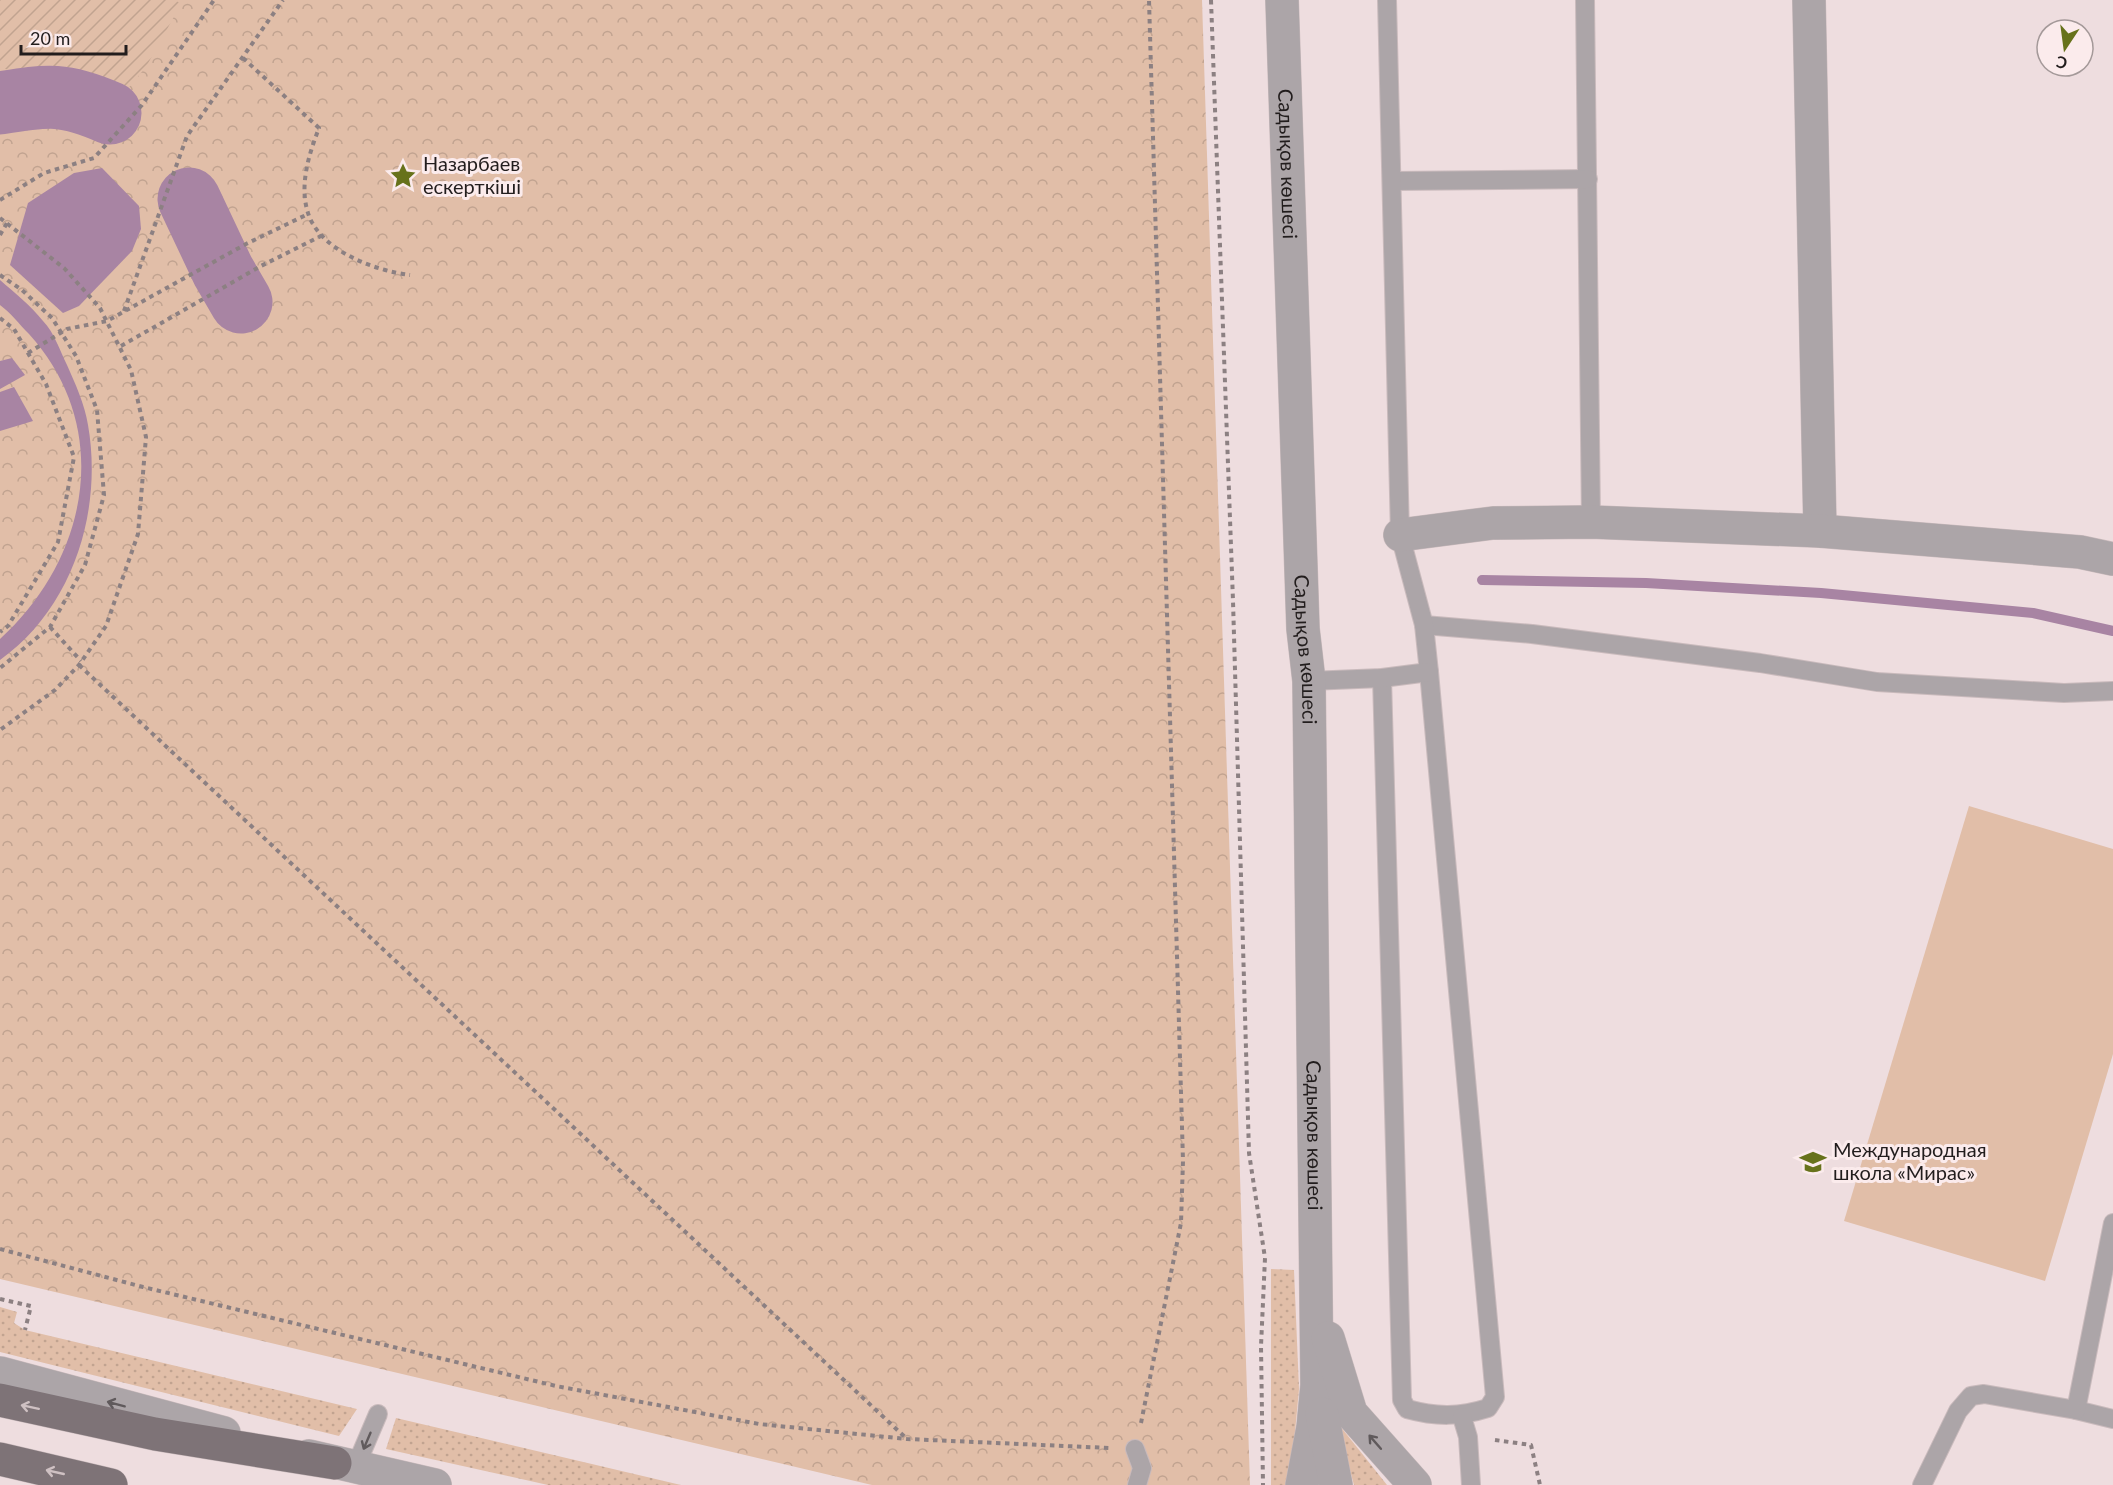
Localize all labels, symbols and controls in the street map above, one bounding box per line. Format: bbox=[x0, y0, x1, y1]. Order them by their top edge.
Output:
scale bar bbox=[21, 18, 126, 56]
north arrow bbox=[2035, 18, 2095, 78]
text: 20 m bbox=[30, 27, 70, 49]
text: С bbox=[2054, 53, 2069, 74]
street label: Садықов көшесі bbox=[1274, 88, 1303, 239]
place label: Назарбаев ескерткіші bbox=[423, 151, 521, 198]
place icon: Назарбаев ескерткіші bbox=[388, 161, 418, 191]
street label: Садықов көшесі bbox=[1290, 574, 1322, 725]
street label: Садықов көшесі bbox=[1302, 1060, 1328, 1211]
place label: Международная школа «Мирас» bbox=[1833, 1137, 1987, 1184]
school or university icon: Международная школа «Мирас» bbox=[1798, 1147, 1828, 1177]
one-way arrow bbox=[107, 1398, 126, 1409]
one-way arrow bbox=[21, 1401, 40, 1412]
one-way arrow bbox=[361, 1431, 372, 1449]
one-way arrow bbox=[1368, 1435, 1382, 1450]
one-way arrow bbox=[46, 1466, 65, 1478]

